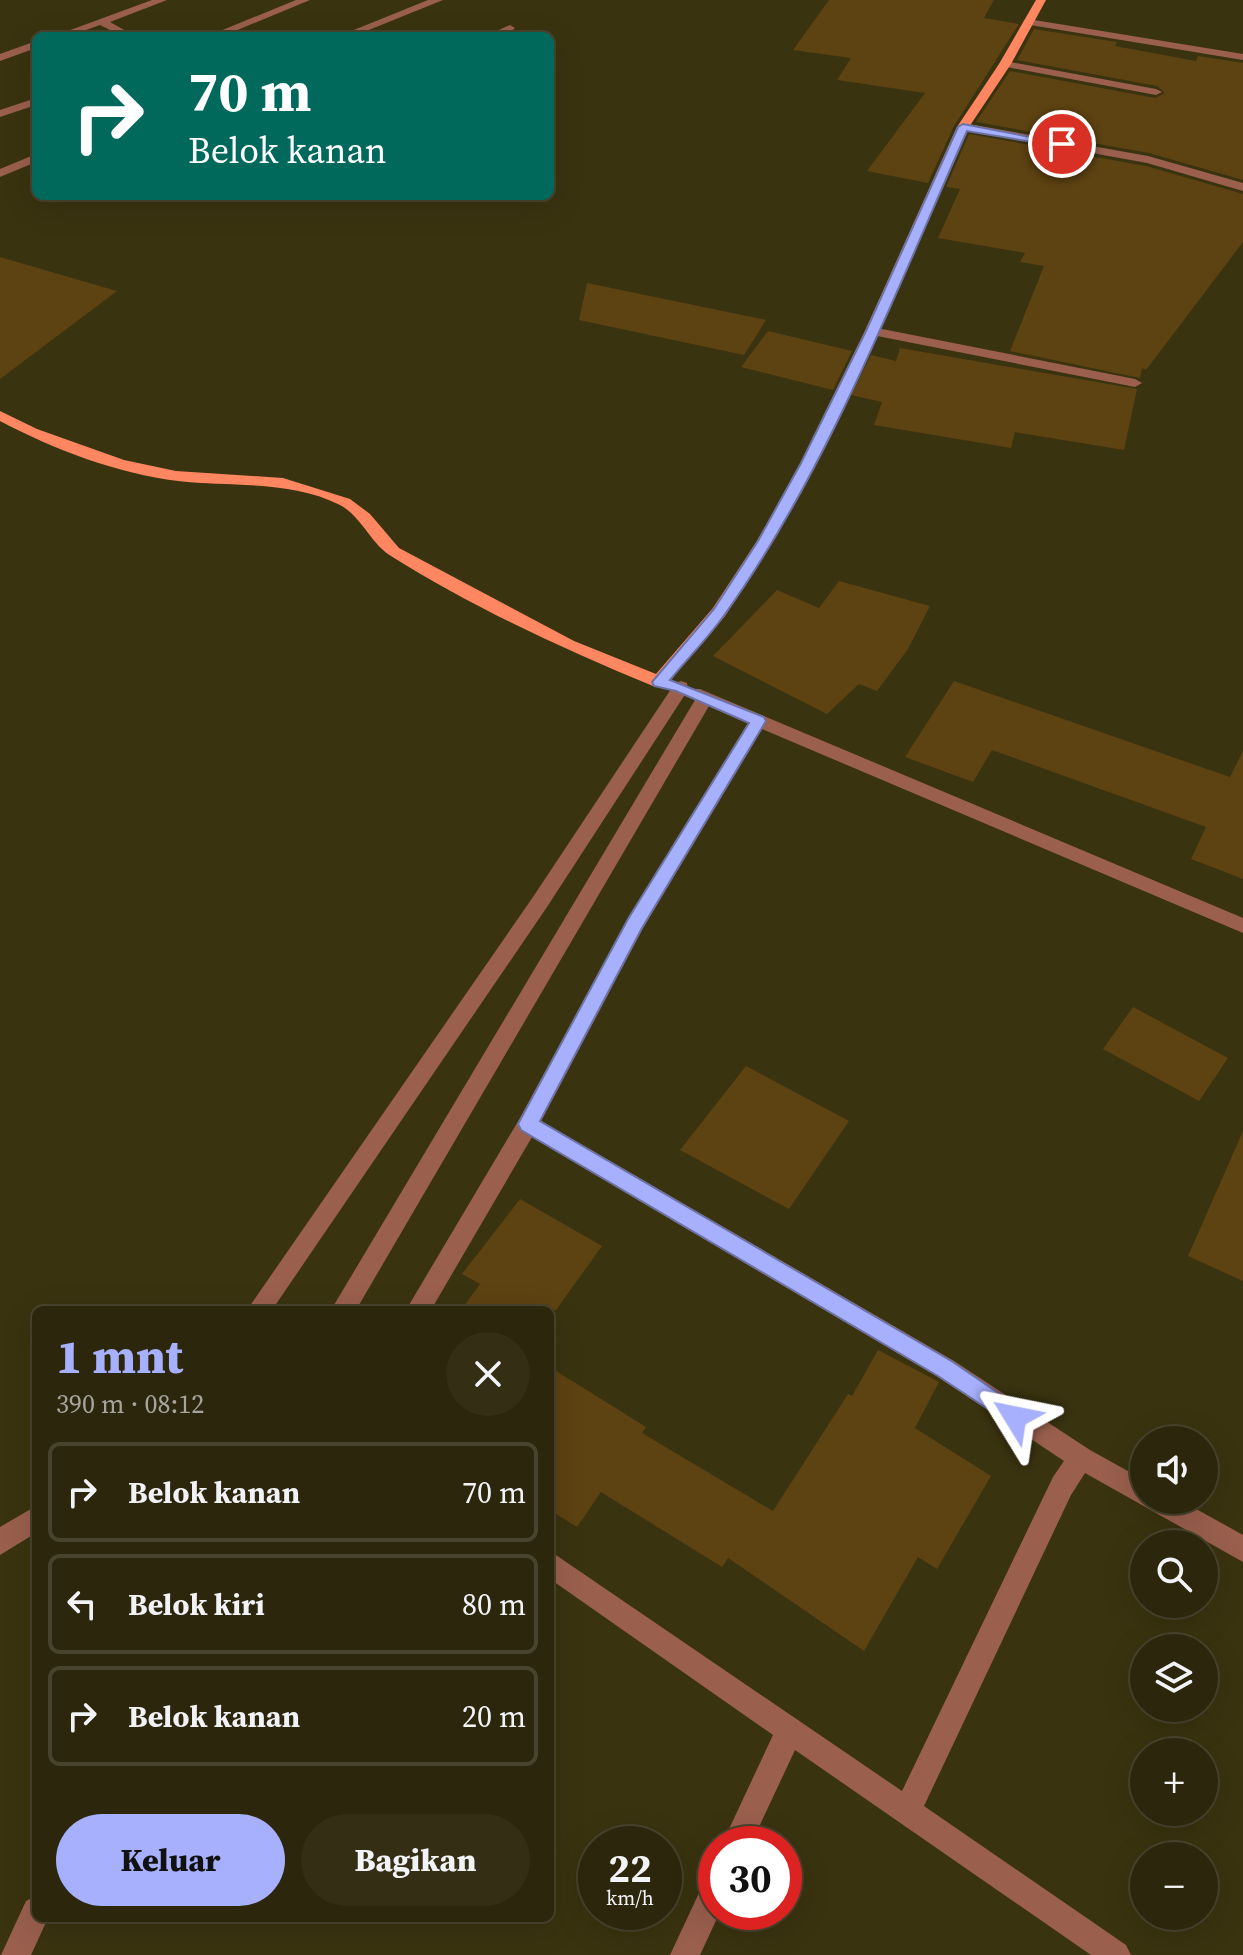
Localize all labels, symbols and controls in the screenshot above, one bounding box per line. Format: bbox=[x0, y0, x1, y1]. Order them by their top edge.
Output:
text: 70 m bbox=[188, 53, 311, 130]
icon: right bbox=[56, 64, 160, 168]
pin bbox=[1028, 110, 1096, 178]
icon: arrive bbox=[1040, 122, 1084, 166]
text: Belok kanan bbox=[188, 126, 386, 175]
text: 1 mnt bbox=[56, 1323, 183, 1389]
button: close bbox=[446, 1332, 530, 1416]
position arrow bbox=[973, 1375, 1057, 1459]
text: 390 m · 08:12 bbox=[56, 1386, 204, 1422]
map controls bbox=[1130, 1426, 1218, 1930]
button: sound bbox=[1130, 1426, 1218, 1514]
icon: right bbox=[60, 1470, 104, 1514]
text: Belok kanan bbox=[128, 1472, 300, 1513]
text: 70 m bbox=[462, 1472, 526, 1513]
button: search bbox=[1130, 1530, 1218, 1618]
icon: left bbox=[60, 1582, 104, 1626]
text: Belok kiri bbox=[128, 1584, 265, 1625]
text: 80 m bbox=[462, 1584, 526, 1625]
button: layers bbox=[1130, 1634, 1218, 1722]
icon: right bbox=[60, 1694, 104, 1738]
text: Belok kanan bbox=[128, 1696, 300, 1737]
text: 20 m bbox=[462, 1696, 526, 1737]
button: + bbox=[1130, 1738, 1218, 1826]
button: Keluar bbox=[56, 1814, 285, 1906]
button: Bagikan bbox=[301, 1814, 530, 1906]
speed limit sign: 30 bbox=[698, 1826, 802, 1930]
text: 22 bbox=[608, 1841, 652, 1895]
button: − bbox=[1130, 1842, 1218, 1930]
text: km/h bbox=[606, 1884, 654, 1912]

